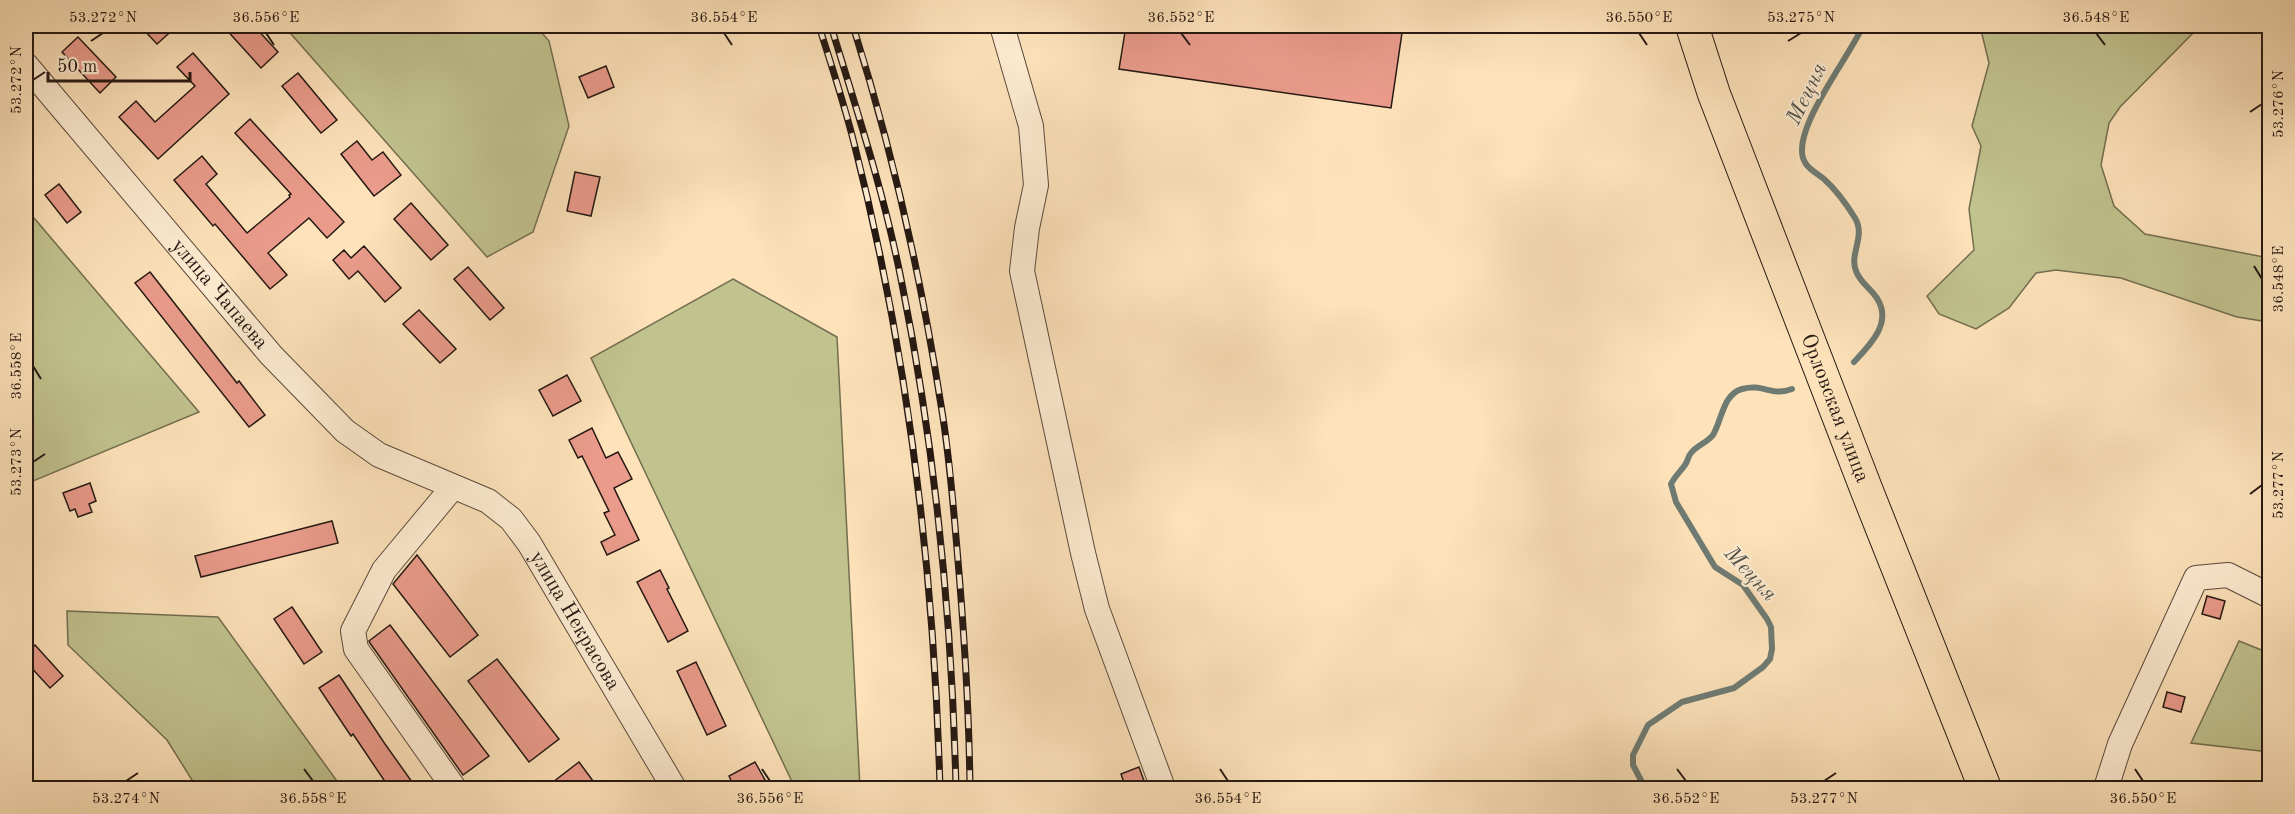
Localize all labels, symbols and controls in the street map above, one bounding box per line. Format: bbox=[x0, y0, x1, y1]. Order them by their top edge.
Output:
text: 53.272°N bbox=[69, 11, 137, 26]
text: 36.556°E bbox=[233, 11, 299, 26]
text: 36.554°E bbox=[691, 11, 757, 26]
text: 36.552°E bbox=[1148, 11, 1214, 26]
text: 36.550°E bbox=[1606, 11, 1672, 26]
text: 53.275°N bbox=[1767, 11, 1835, 26]
text: 36.548°E bbox=[2063, 11, 2129, 26]
scale bar bbox=[48, 45, 190, 83]
text: 53.272°N bbox=[10, 46, 25, 114]
text: 50 m bbox=[57, 58, 97, 76]
water label: Мецня bbox=[1782, 60, 1831, 129]
text: 53.276°N bbox=[2272, 70, 2287, 138]
street label: улица Чапаева bbox=[167, 235, 272, 353]
text: 36.548°E bbox=[2272, 246, 2287, 312]
street label: Орловская улица bbox=[1797, 331, 1873, 485]
text: 36.558°E bbox=[10, 333, 25, 399]
text: 53.273°N bbox=[10, 428, 25, 496]
text: 53.277°N bbox=[2272, 451, 2287, 519]
water label: Мецня bbox=[1719, 542, 1780, 606]
street label: улица Некрасова bbox=[526, 547, 624, 694]
text: 53.274°N bbox=[92, 792, 160, 807]
text: 36.558°E bbox=[280, 792, 346, 807]
text: 36.556°E bbox=[737, 792, 803, 807]
text: 36.554°E bbox=[1195, 792, 1261, 807]
text: 36.552°E bbox=[1653, 792, 1719, 807]
text: 53.277°N bbox=[1790, 792, 1858, 807]
text: 36.550°E bbox=[2110, 792, 2176, 807]

